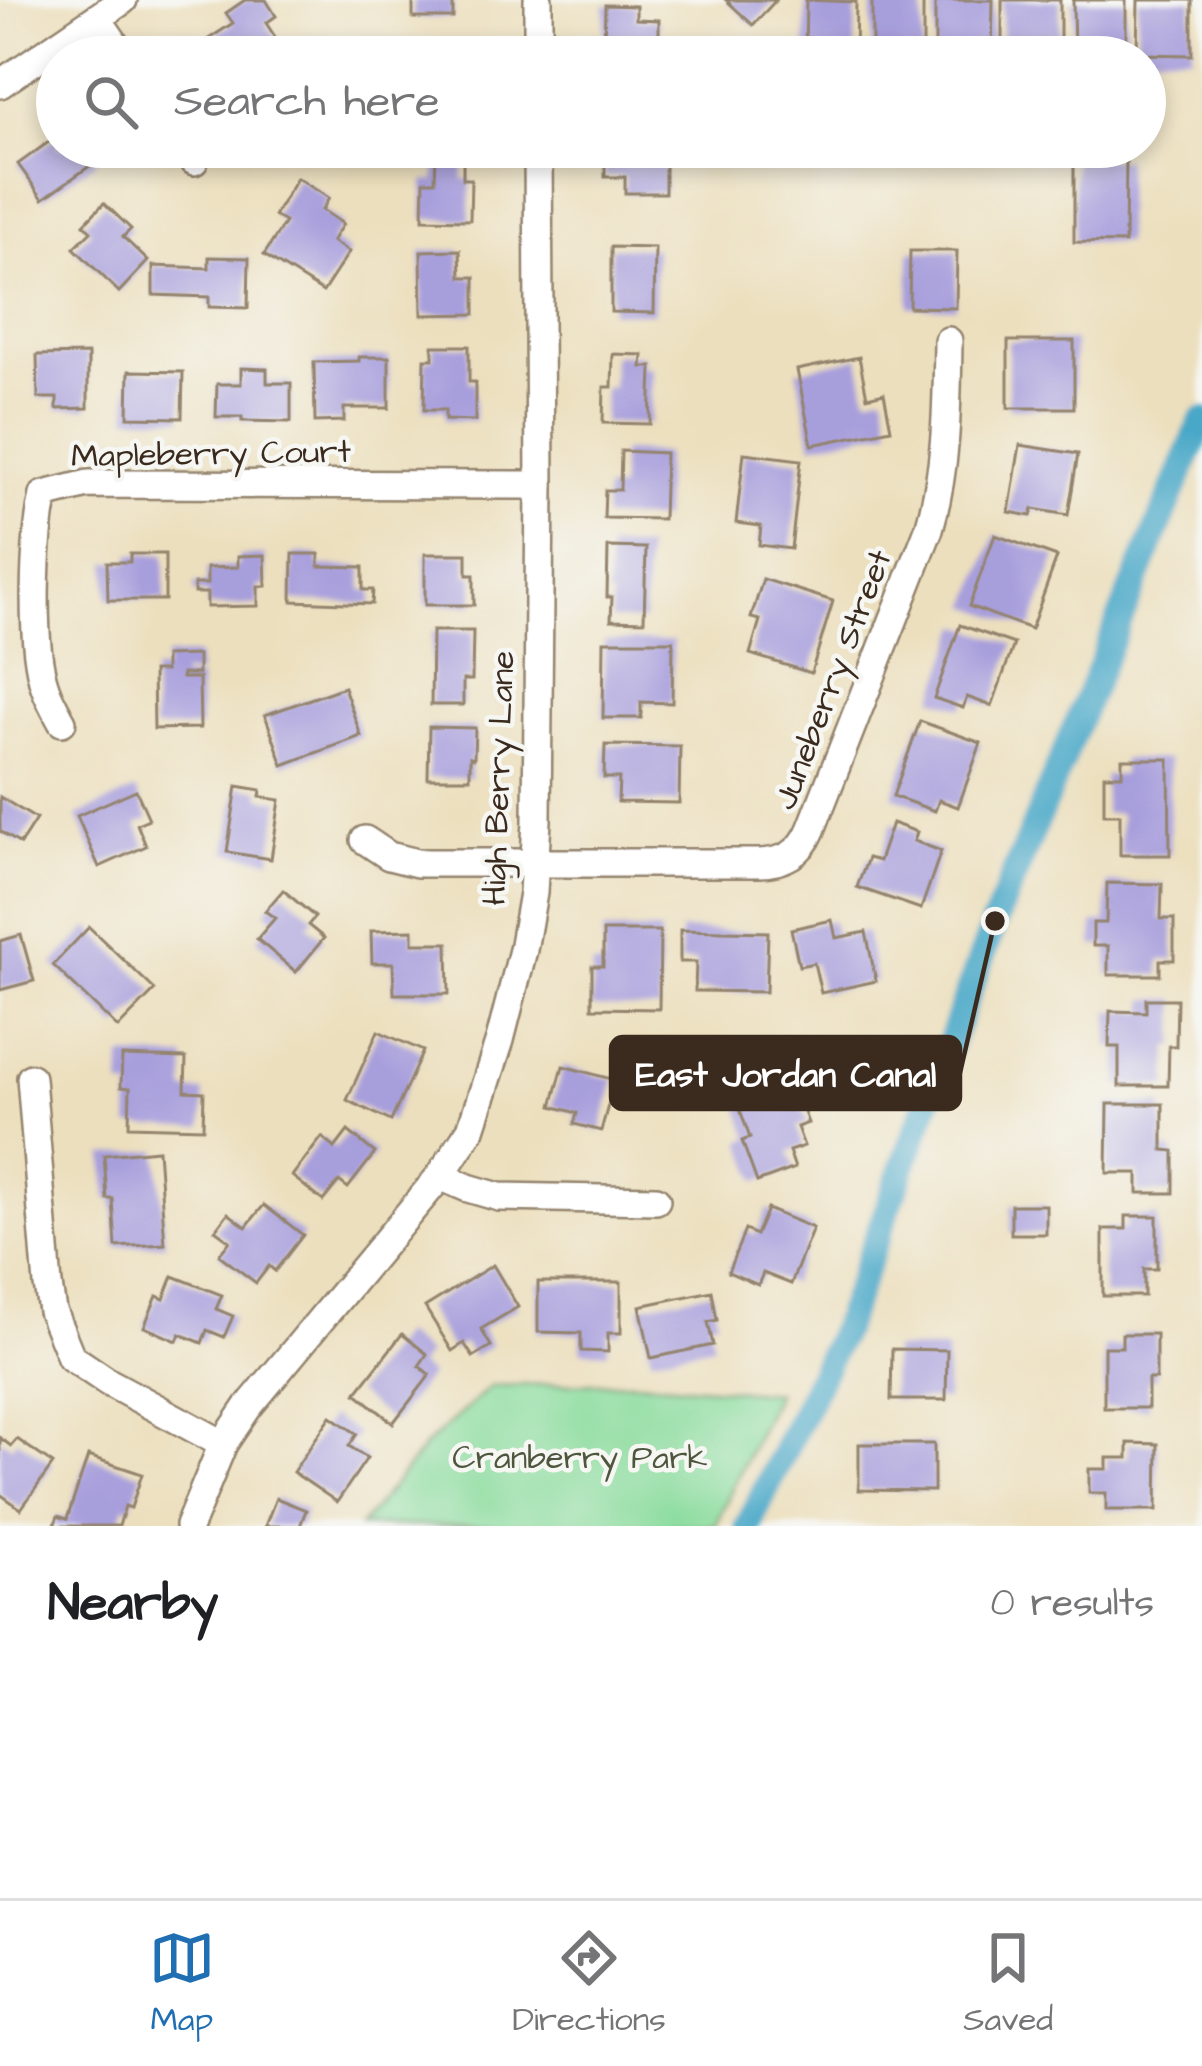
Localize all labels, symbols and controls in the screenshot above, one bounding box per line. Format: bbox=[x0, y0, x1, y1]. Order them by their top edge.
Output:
search box bbox=[36, 36, 1166, 168]
icon: search bbox=[78, 69, 144, 135]
text: Search here bbox=[174, 71, 440, 133]
street label: Mapleberry Court bbox=[71, 429, 351, 480]
street label: Juneberry Street bbox=[762, 543, 904, 816]
street label: High Berry Lane bbox=[472, 650, 528, 906]
callout: East Jordan Canal bbox=[611, 1037, 960, 1109]
text: East Jordan Canal bbox=[636, 1050, 937, 1101]
park label: Cranberry Park bbox=[452, 1435, 708, 1482]
text: Nearby bbox=[48, 1569, 218, 1640]
text: 0 results bbox=[990, 1577, 1154, 1631]
tab: Map bbox=[149, 1925, 215, 2043]
tab: Directions bbox=[512, 1925, 666, 2043]
tab: Saved bbox=[963, 1925, 1053, 2043]

